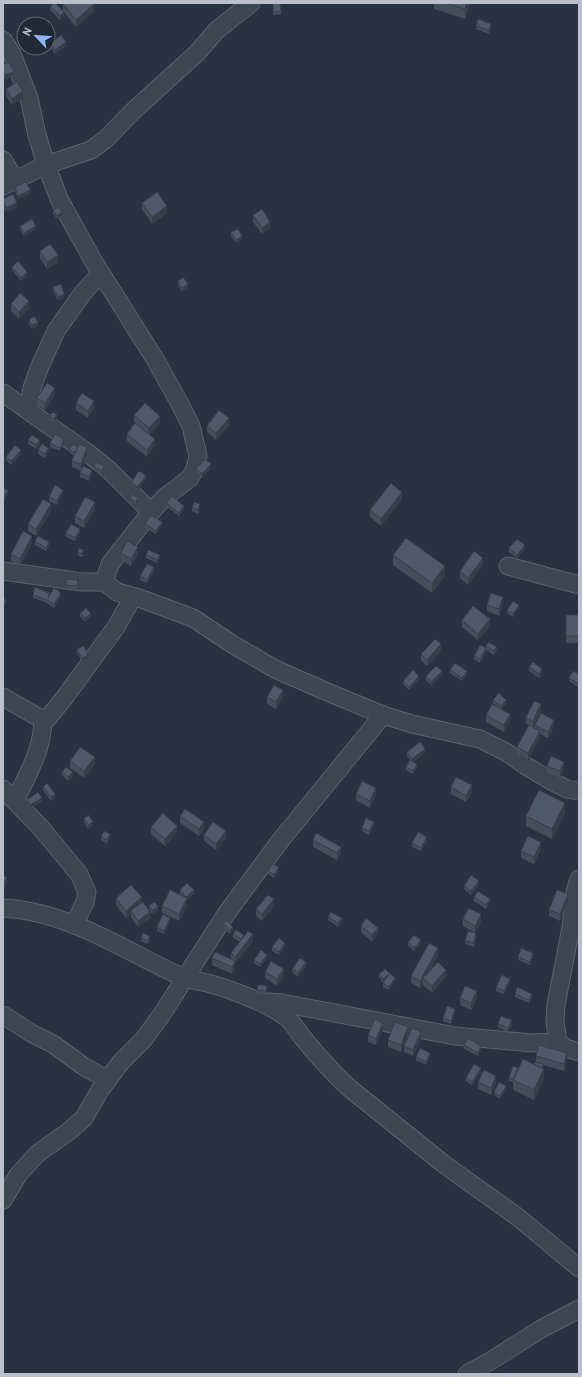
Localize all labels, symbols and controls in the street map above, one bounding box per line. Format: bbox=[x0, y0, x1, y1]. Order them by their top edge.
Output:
north arrow bbox=[16, 16, 56, 56]
text: N bbox=[19, 25, 35, 38]

